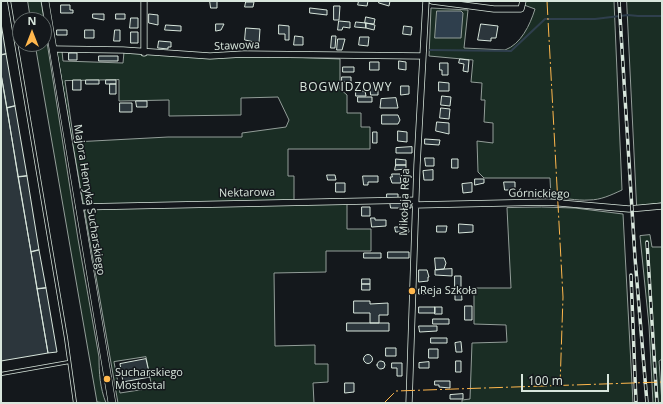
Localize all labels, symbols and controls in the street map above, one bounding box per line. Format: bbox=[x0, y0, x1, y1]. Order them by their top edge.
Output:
north arrow bbox=[12, 12, 52, 52]
text: N bbox=[28, 13, 36, 28]
street label: Stawowa bbox=[214, 39, 260, 53]
district label: BOGWIDZOWY bbox=[300, 81, 392, 95]
street label: Majora Henryka Sucharskiego bbox=[71, 124, 107, 276]
street label: Mikołaja Reja bbox=[397, 168, 413, 236]
street label: Nektarowa bbox=[219, 186, 275, 200]
street label: Górnickiego bbox=[508, 187, 570, 201]
place label: Reja Szkoła bbox=[420, 284, 477, 298]
marker: Reja Szkoła bbox=[407, 286, 417, 296]
place label: Sucharskiego Mostostal bbox=[115, 366, 183, 392]
scale bar bbox=[523, 366, 611, 392]
text: 100 m bbox=[528, 372, 563, 389]
marker: Sucharskiego Mostostal bbox=[102, 374, 112, 384]

